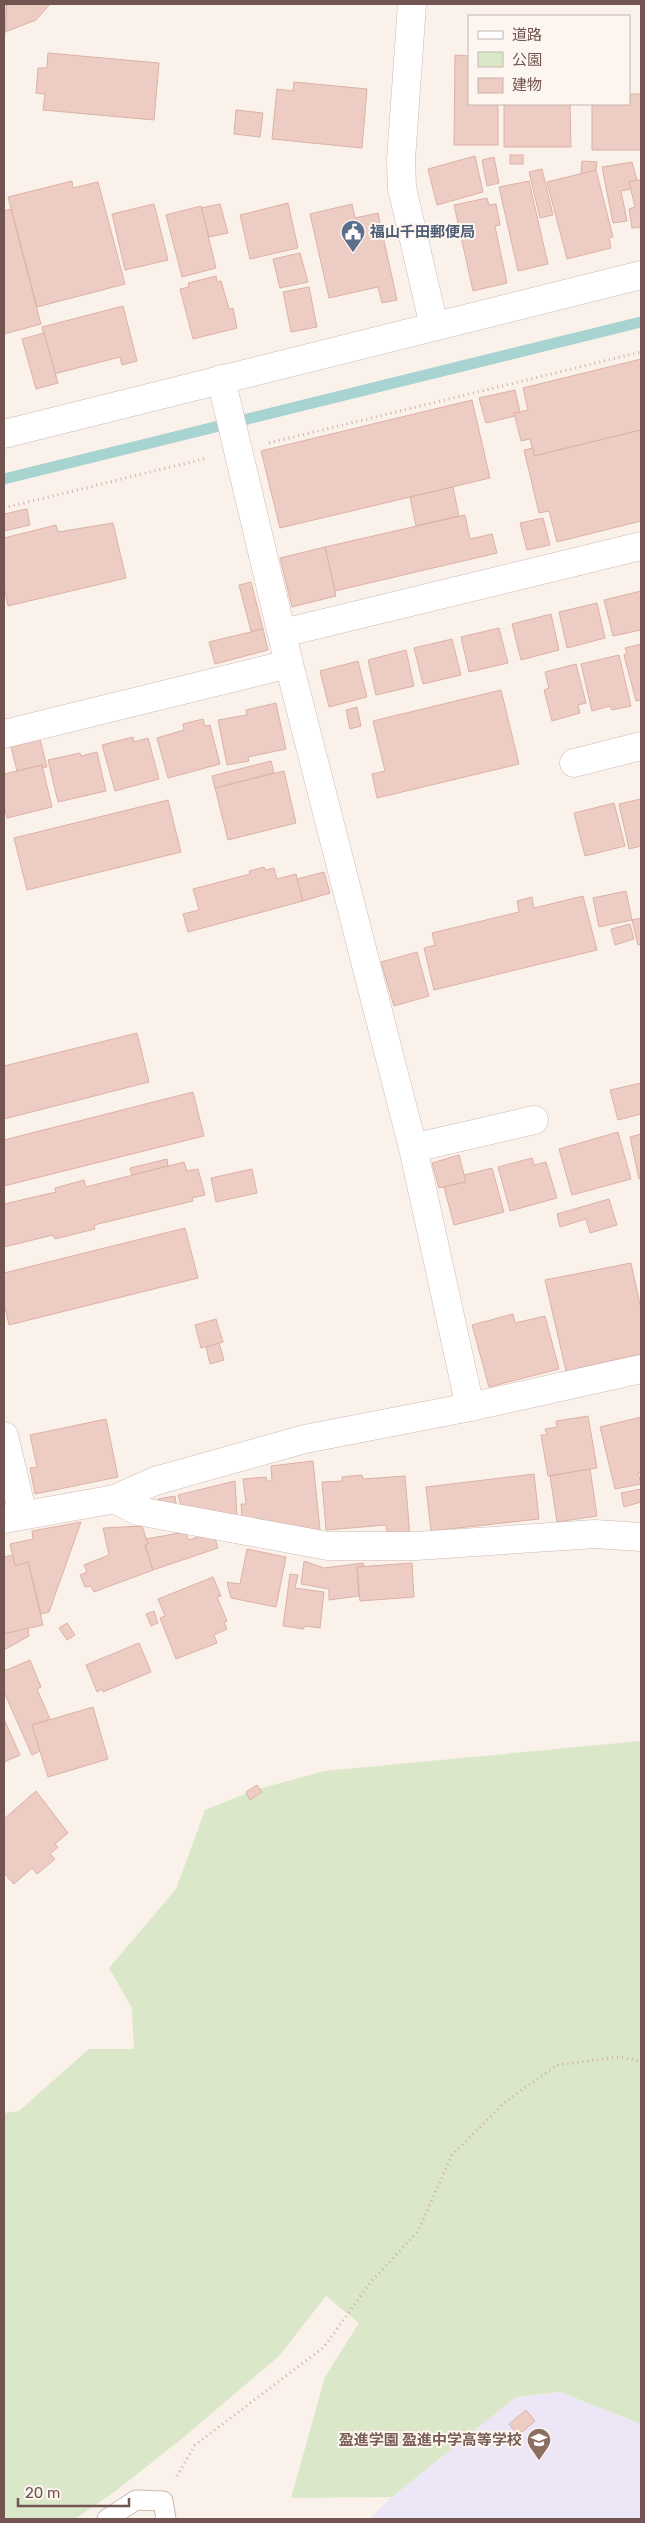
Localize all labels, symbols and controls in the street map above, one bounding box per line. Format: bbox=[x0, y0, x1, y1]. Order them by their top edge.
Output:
legend bbox=[468, 15, 630, 105]
text: 道路 bbox=[512, 26, 542, 44]
text: 公園 bbox=[512, 51, 542, 69]
text: 建物 bbox=[512, 76, 542, 94]
public building icon: 福山千田郵便局 bbox=[340, 219, 366, 253]
place label: 福山千田郵便局 bbox=[369, 223, 475, 241]
school or university icon: 盈進学園 盈進中学高等学校 bbox=[526, 2427, 552, 2461]
place label: 盈進学園 盈進中学高等学校 bbox=[339, 2431, 522, 2449]
scale bar bbox=[18, 2476, 129, 2508]
text: 20 m bbox=[25, 2484, 60, 2502]

